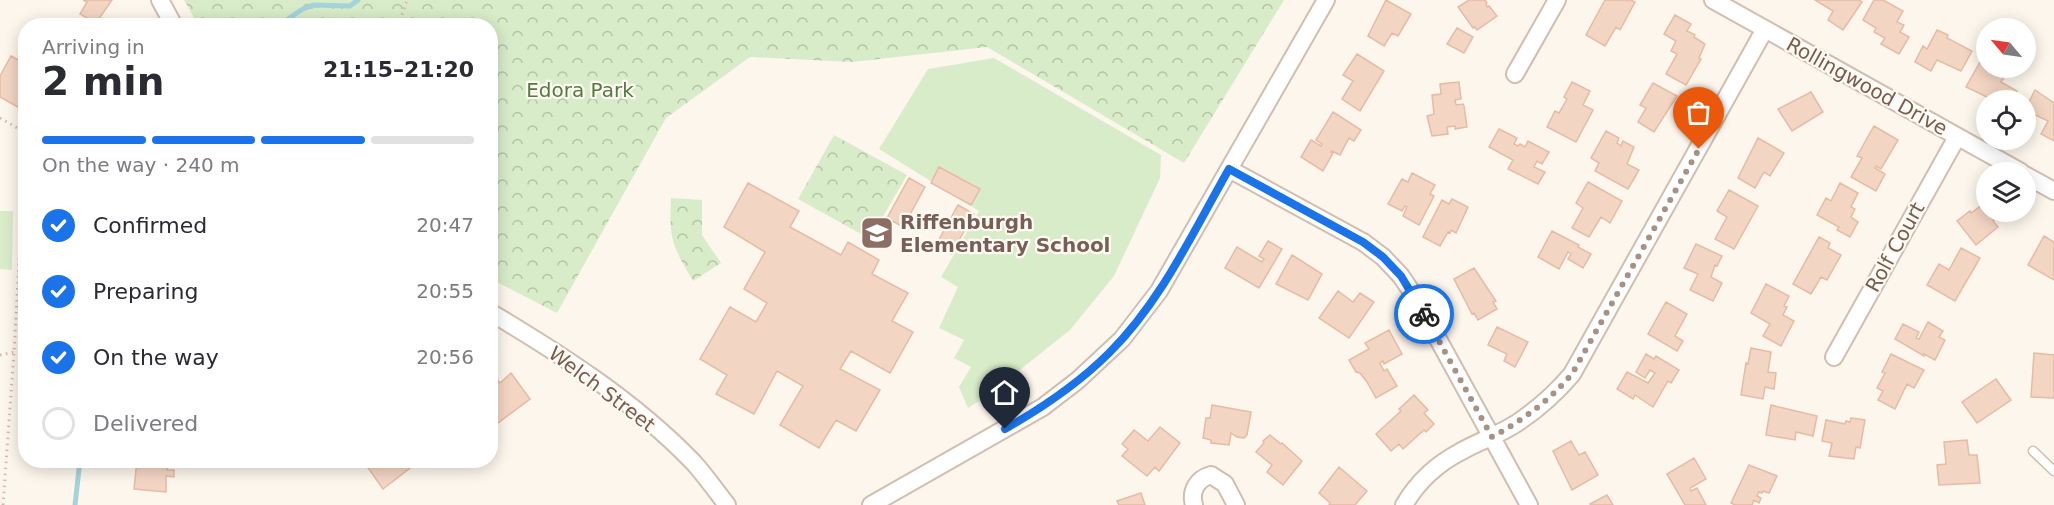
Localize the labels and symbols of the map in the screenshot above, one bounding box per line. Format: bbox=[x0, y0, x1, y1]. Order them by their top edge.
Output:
north arrow bbox=[1976, 18, 2036, 78]
street label: Rollingwood Drive bbox=[1782, 32, 1952, 140]
park label: Edora Park bbox=[526, 78, 634, 102]
pin bbox=[1673, 87, 1724, 149]
street label: Rolf Court bbox=[1860, 198, 1930, 296]
place label: Riffenburgh Elementary School bbox=[900, 210, 1110, 257]
school or university icon: Riffenburgh Elementary School bbox=[859, 215, 895, 251]
courier bbox=[1394, 284, 1454, 344]
street label: Welch Street bbox=[544, 341, 660, 437]
pin bbox=[979, 367, 1030, 429]

